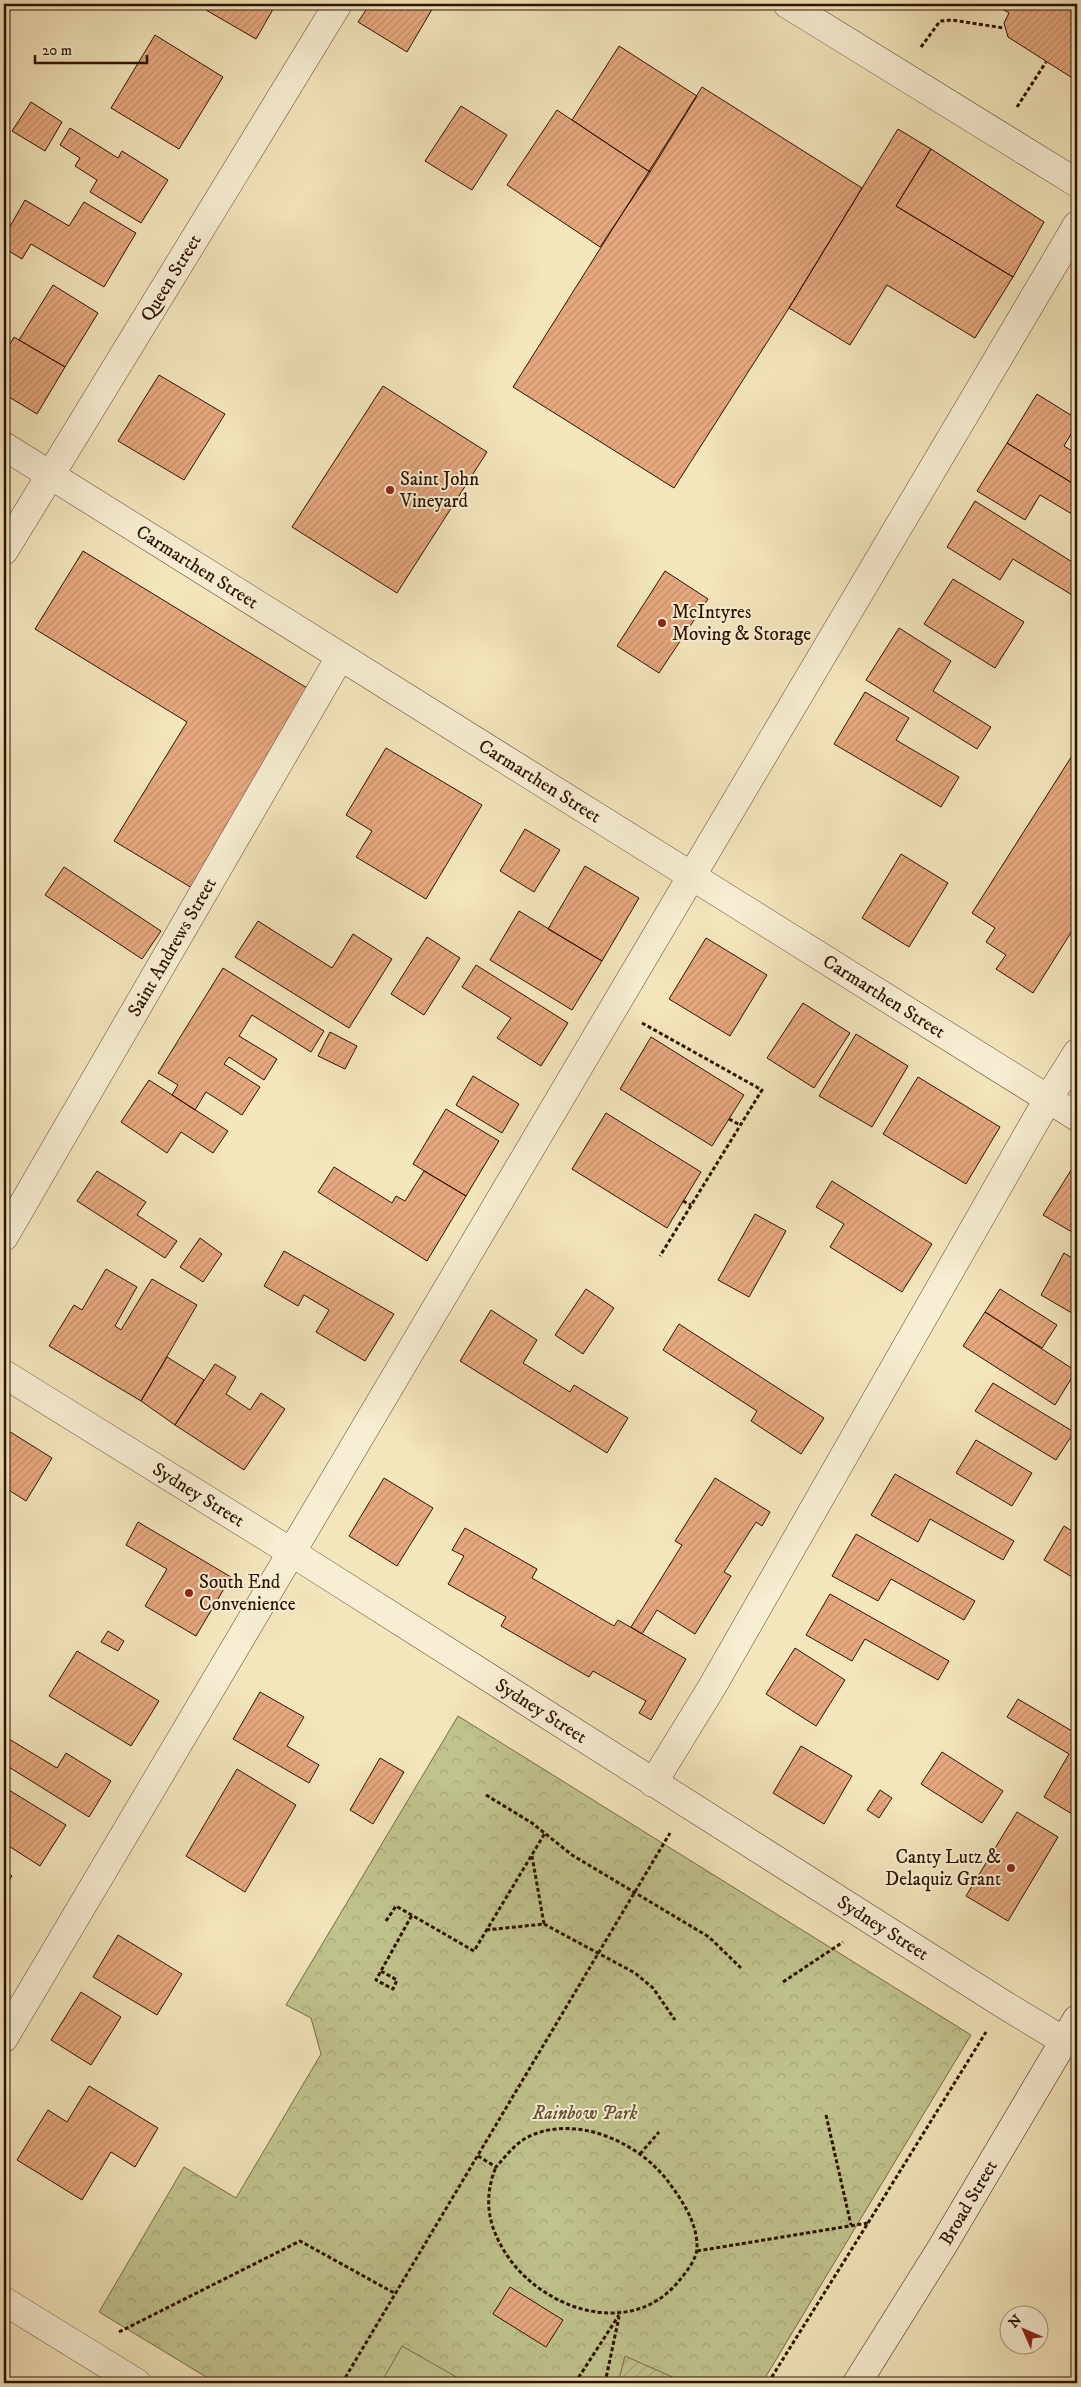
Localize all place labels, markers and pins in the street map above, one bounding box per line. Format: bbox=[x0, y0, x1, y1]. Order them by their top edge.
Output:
place label: Saint John Vineyard bbox=[399, 468, 479, 513]
marker: Saint John Vineyard bbox=[384, 484, 396, 496]
place label: McIntyres Moving & Storage bbox=[672, 601, 811, 646]
marker: McIntyres Moving & Storage bbox=[656, 617, 668, 629]
place label: South End Convenience bbox=[199, 1571, 296, 1616]
marker: South End Convenience bbox=[183, 1587, 195, 1599]
place label: Canty Lutz & Delaquiz Grant bbox=[885, 1846, 1001, 1892]
marker: Canty Lutz & Delaquiz Grant bbox=[1005, 1862, 1017, 1874]

